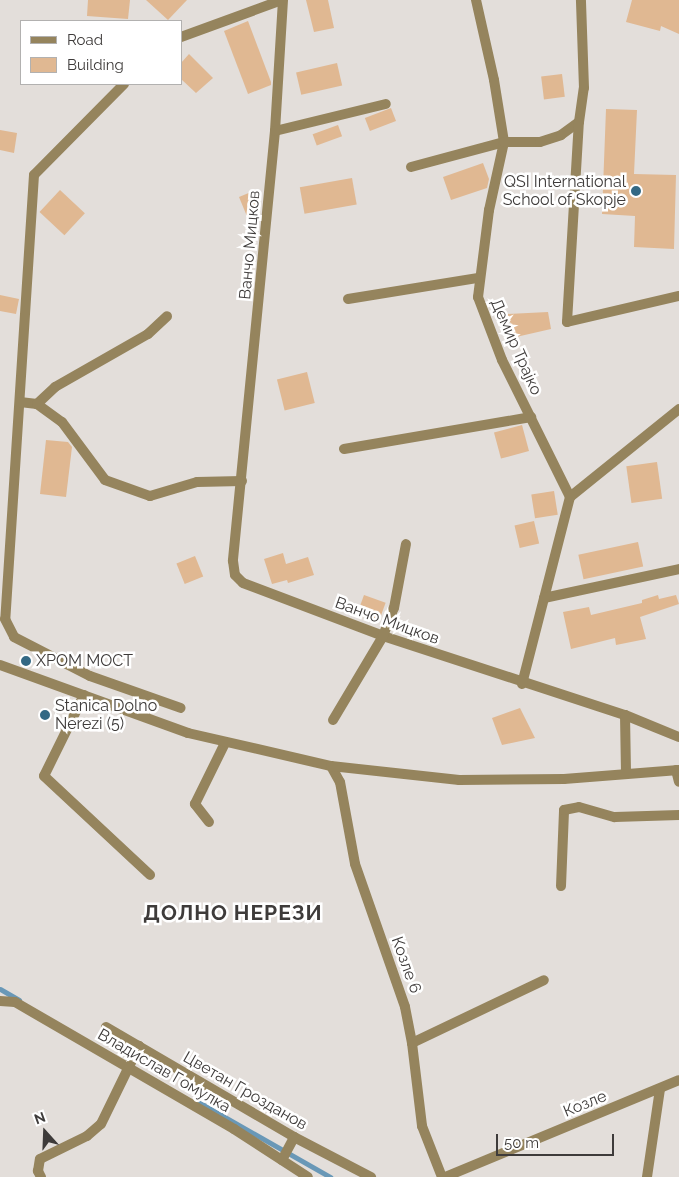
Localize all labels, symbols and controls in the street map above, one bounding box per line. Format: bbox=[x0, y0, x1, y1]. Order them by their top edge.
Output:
legend bbox=[20, 20, 182, 85]
text: Road bbox=[67, 31, 103, 49]
text: Building bbox=[67, 56, 124, 74]
place label: QSI International School of Skopje bbox=[502, 172, 626, 210]
marker: QSI International School of Skopje bbox=[630, 185, 642, 197]
street label: Ванчо Мицков bbox=[236, 190, 264, 300]
street label: Демир Трајко bbox=[486, 296, 546, 398]
street label: Ванчо Мицков bbox=[332, 593, 442, 649]
place label: ХРОМ МОСТ bbox=[36, 651, 133, 671]
marker: ХРОМ МОСТ bbox=[20, 655, 32, 667]
place label: Stanica Dolno Nerezi (5) bbox=[55, 696, 157, 734]
marker: Stanica Dolno Nerezi (5) bbox=[39, 709, 51, 721]
district label: ДОЛНО НЕРЕЗИ bbox=[142, 900, 324, 926]
street label: Козле 6 bbox=[387, 934, 425, 996]
street label: Владислав Гомулка bbox=[94, 1025, 234, 1117]
street label: Цветан Грозданов bbox=[180, 1048, 310, 1134]
street label: Козле bbox=[561, 1087, 609, 1121]
north arrow bbox=[20, 1107, 70, 1157]
text: N bbox=[32, 1109, 48, 1127]
scale bar bbox=[499, 1124, 616, 1156]
text: 50 m bbox=[504, 1134, 539, 1152]

